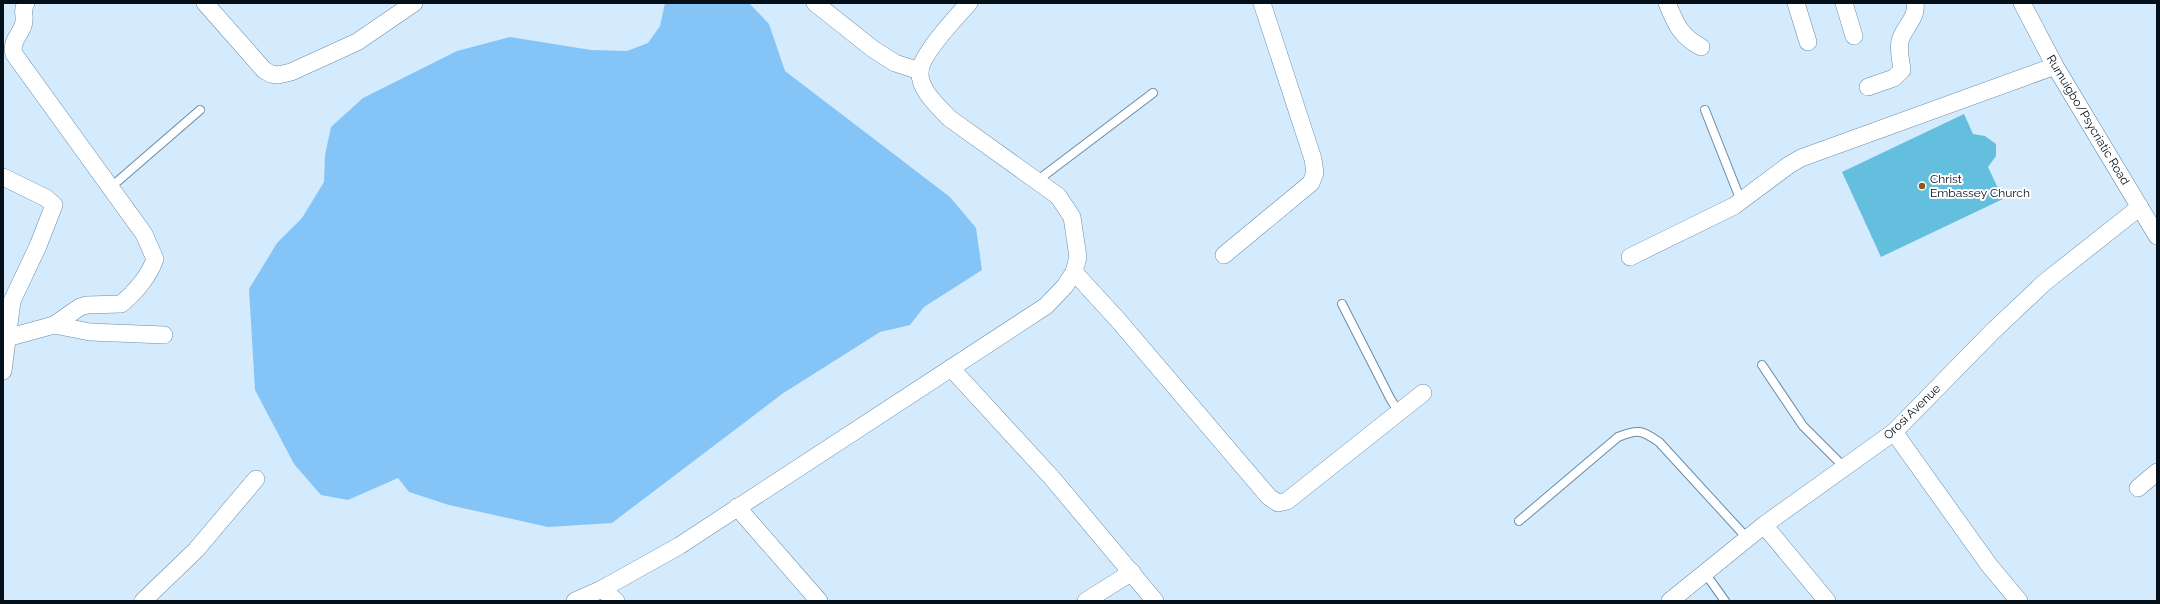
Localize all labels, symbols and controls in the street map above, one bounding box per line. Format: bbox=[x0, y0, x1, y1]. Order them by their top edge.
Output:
street label: Rumuigbo/Psycriatic Road bbox=[2044, 52, 2132, 188]
place label: Christ Embassey Church bbox=[1930, 172, 2030, 200]
marker: Christ Embassey Church bbox=[1917, 181, 1927, 191]
street label: Orosi Avenue bbox=[1881, 381, 1943, 443]

